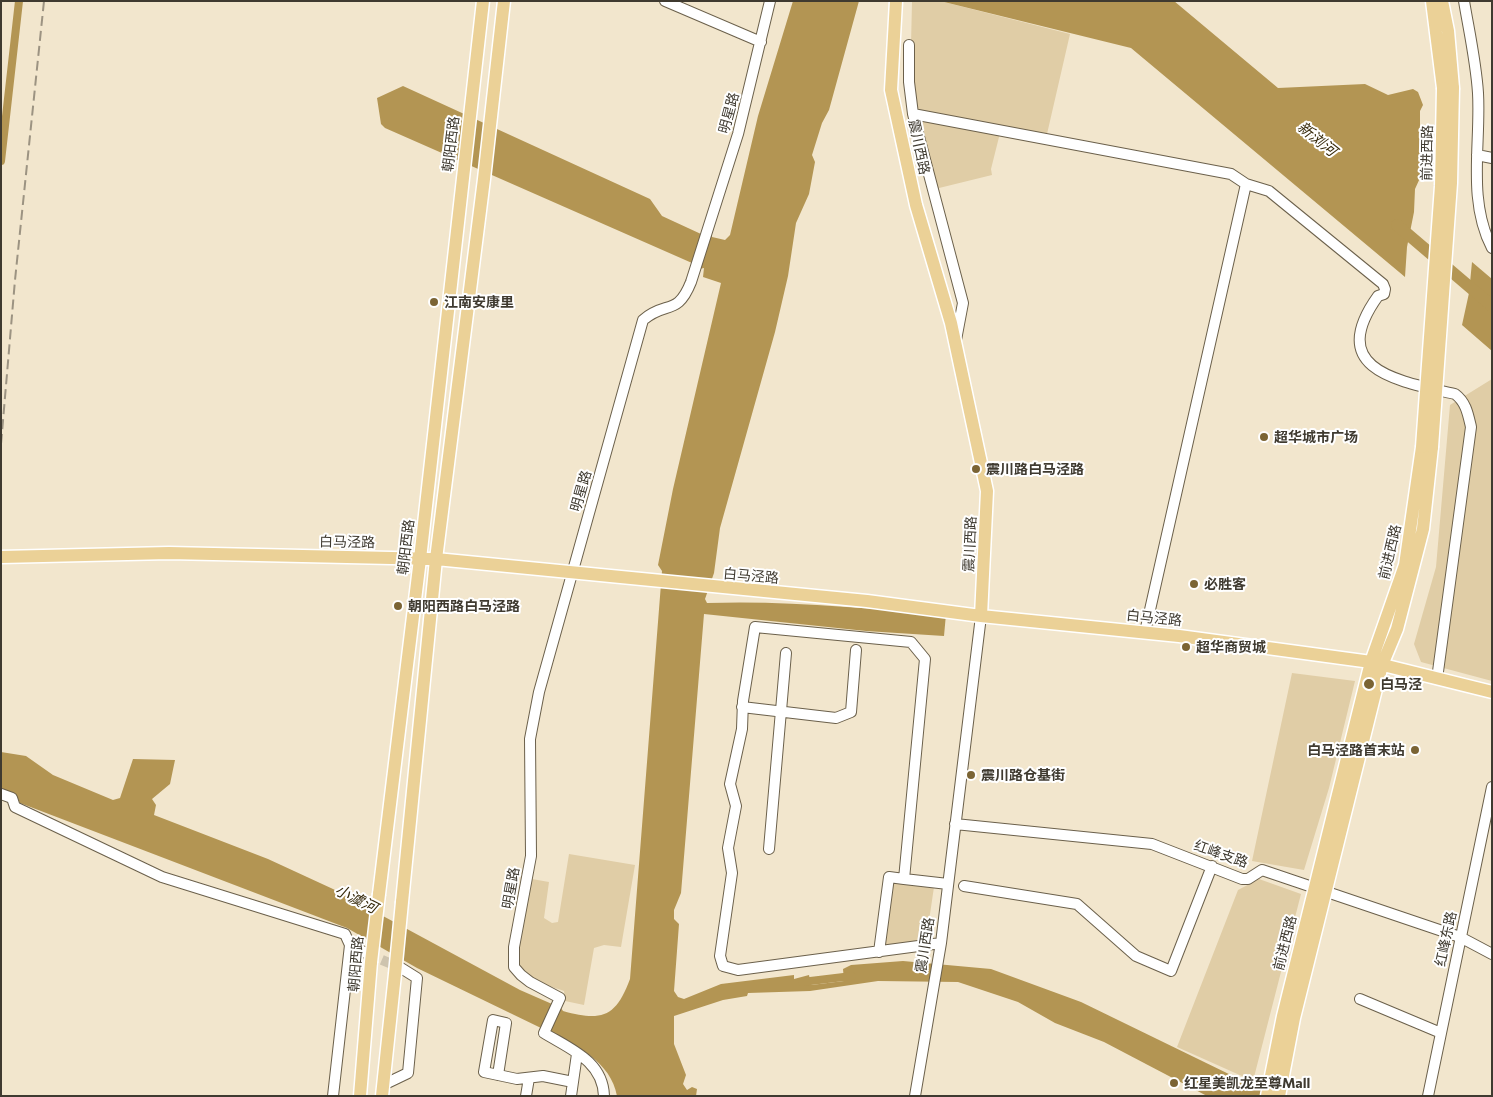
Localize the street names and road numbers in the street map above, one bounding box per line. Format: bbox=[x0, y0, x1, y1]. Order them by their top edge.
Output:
street label: 明星路 bbox=[715, 91, 743, 135]
street label: 朝阳西路 bbox=[439, 115, 463, 173]
street label: 震川西路 bbox=[905, 118, 933, 176]
street label: 前进西路 bbox=[1418, 125, 1436, 181]
street label: 明星路 bbox=[567, 468, 595, 514]
street label: 震川西路 bbox=[960, 516, 980, 572]
street label: 朝阳西路 bbox=[394, 518, 418, 576]
street label: 前进西路 bbox=[1376, 523, 1404, 581]
street label: 白马泾路 bbox=[319, 533, 375, 551]
street label: 白马泾路 bbox=[722, 565, 780, 587]
street label: 白马泾路 bbox=[1125, 607, 1183, 629]
street label: 红峰支路 bbox=[1192, 837, 1250, 871]
street label: 明星路 bbox=[499, 866, 523, 910]
street label: 红峰东路 bbox=[1432, 910, 1460, 968]
street label: 前进西路 bbox=[1270, 914, 1300, 972]
street label: 震川西路 bbox=[912, 916, 938, 974]
street label: 朝阳西路 bbox=[345, 935, 367, 993]

